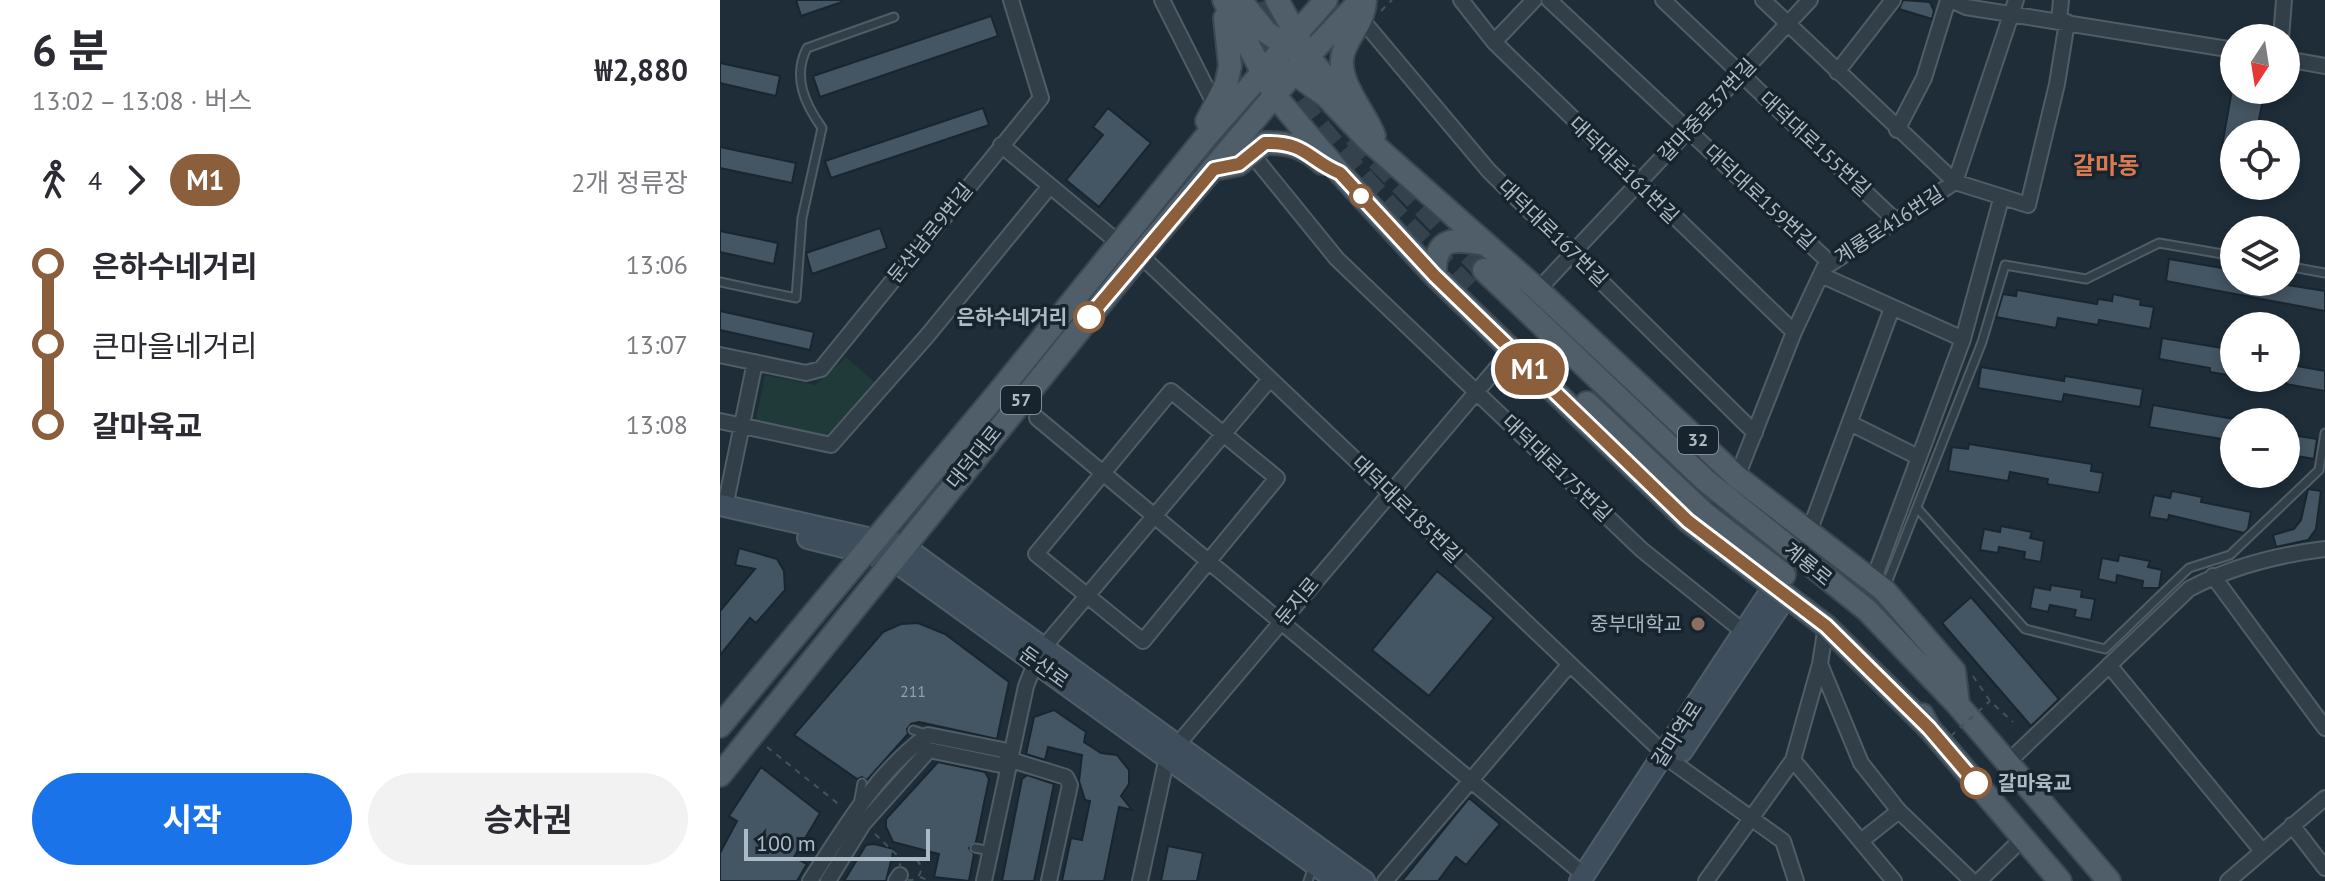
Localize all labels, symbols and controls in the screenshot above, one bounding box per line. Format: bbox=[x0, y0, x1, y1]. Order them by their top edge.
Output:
text: 6 분 bbox=[32, 21, 109, 78]
north arrow bbox=[2220, 24, 2300, 104]
map controls bbox=[2220, 24, 2300, 488]
text: ₩2,880 bbox=[595, 50, 688, 89]
street label: 갈마중로37번길 bbox=[1652, 53, 1762, 167]
text: 13:02 – 13:08 · 버스 bbox=[32, 84, 252, 117]
street label: 대덕대로155번길 bbox=[1754, 86, 1876, 202]
street label: 대덕대로161번길 bbox=[1563, 111, 1685, 229]
button: locate bbox=[2220, 120, 2300, 200]
street label: 대덕대로159번길 bbox=[1699, 139, 1821, 255]
district label: 갈마동 bbox=[2073, 150, 2139, 181]
icon: walk bbox=[32, 158, 76, 202]
icon: forward bbox=[114, 158, 158, 202]
text: M1 bbox=[186, 161, 224, 198]
text: 4 bbox=[88, 164, 102, 197]
text: 2개 정류장 bbox=[571, 166, 688, 199]
street label: 대덕대로167번길 bbox=[1492, 174, 1614, 292]
street label: 둔산남로9번길 bbox=[882, 178, 978, 288]
street label: 계룡로416번길 bbox=[1830, 180, 1948, 270]
unlabelled marker bbox=[1350, 185, 1372, 207]
button: layers bbox=[2220, 216, 2300, 296]
text: 은하수네거리 bbox=[92, 246, 258, 285]
text: 13:06 bbox=[626, 248, 688, 281]
marker: 은하수네거리 bbox=[1074, 302, 1104, 332]
place label: 은하수네거리 bbox=[957, 304, 1067, 330]
button: + bbox=[2220, 312, 2300, 392]
text: 큰마을네거리 bbox=[92, 326, 258, 365]
text: 13:07 bbox=[626, 328, 688, 361]
line badge: M1 bbox=[1494, 343, 1566, 395]
text: M1 bbox=[1511, 350, 1549, 387]
road number: 57 bbox=[1001, 386, 1041, 414]
text: 갈마육교 bbox=[92, 406, 202, 445]
text: 13:08 bbox=[626, 408, 688, 441]
button: − bbox=[2220, 408, 2300, 488]
street label: 대덕대로175번길 bbox=[1496, 409, 1618, 527]
street label: 대덕대로 bbox=[941, 420, 1007, 494]
road number: 32 bbox=[1678, 426, 1718, 454]
street label: 대덕대로185번길 bbox=[1346, 450, 1468, 568]
street label: 계룡로 bbox=[1778, 537, 1838, 591]
street label: 둔지로 bbox=[1269, 571, 1325, 631]
place label: 중부대학교 bbox=[1590, 611, 1682, 637]
marker: 중부대학교 bbox=[1689, 615, 1707, 633]
street label: 둔산로 bbox=[1014, 640, 1074, 694]
house number: 211 bbox=[900, 681, 926, 701]
street label: 갈마역로 bbox=[1646, 696, 1708, 772]
marker: 갈마육교 bbox=[1961, 768, 1991, 798]
place label: 갈마육교 bbox=[1998, 770, 2072, 796]
button: 시작 bbox=[32, 773, 352, 865]
button: 승차권 bbox=[368, 773, 688, 865]
scale bar bbox=[744, 825, 930, 861]
text: 100 m bbox=[756, 829, 816, 857]

